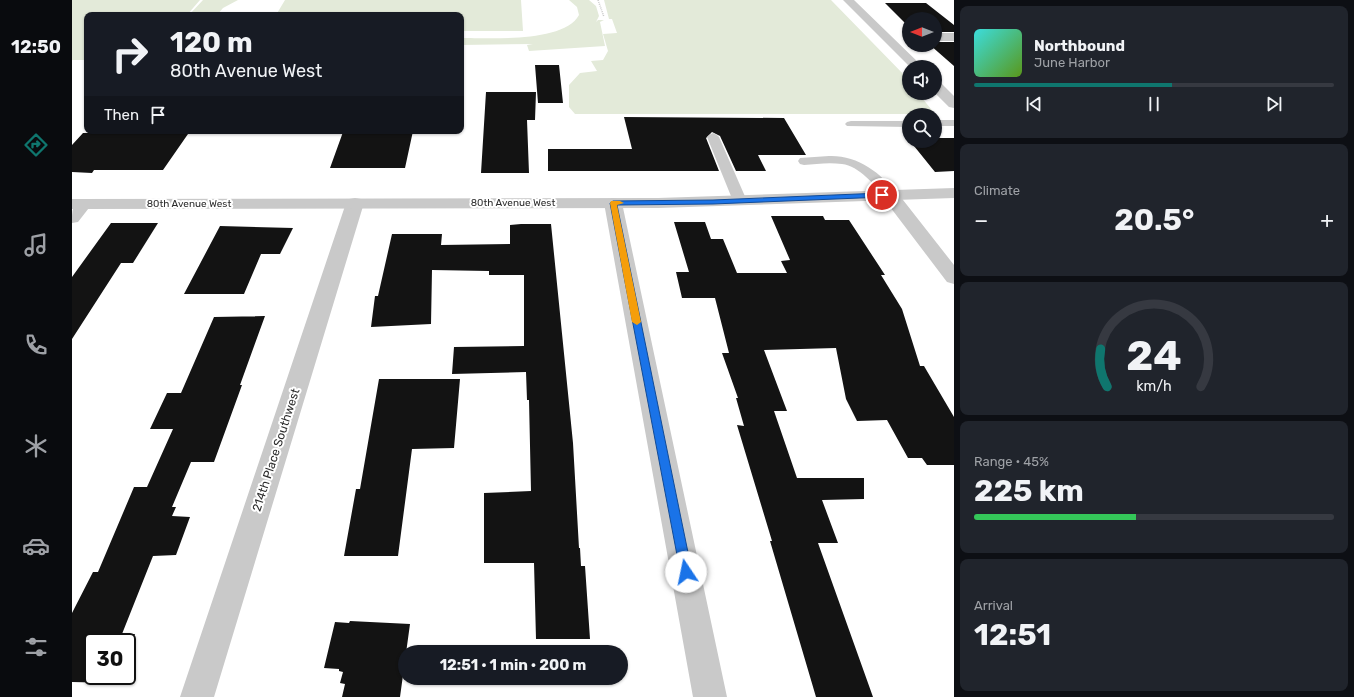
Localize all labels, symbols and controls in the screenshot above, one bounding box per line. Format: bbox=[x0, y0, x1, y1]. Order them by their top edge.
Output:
north arrow bbox=[902, 12, 942, 52]
map controls bbox=[902, 12, 942, 148]
text: 120 m bbox=[170, 26, 253, 59]
icon: right bbox=[104, 28, 156, 80]
text: 12:50 bbox=[11, 36, 61, 58]
text: Northbound bbox=[1034, 37, 1125, 55]
text: June Harbor bbox=[1034, 55, 1110, 70]
text: 80th Avenue West bbox=[170, 60, 322, 82]
button: sound bbox=[902, 60, 942, 100]
icon: previous bbox=[1023, 93, 1045, 115]
icon: pause bbox=[1143, 93, 1165, 115]
icon: next bbox=[1263, 93, 1285, 115]
icon: arrive bbox=[147, 104, 169, 126]
text: Then bbox=[104, 106, 139, 124]
button: search bbox=[902, 108, 942, 148]
icon: directions bbox=[22, 131, 50, 159]
pin bbox=[865, 178, 899, 212]
text: Climate bbox=[974, 183, 1020, 198]
icon: arrive bbox=[871, 184, 893, 206]
street label: 80th Avenue West bbox=[471, 197, 555, 209]
street label: 80th Avenue West bbox=[147, 198, 231, 210]
text: 20.5° bbox=[1114, 202, 1194, 238]
text: − bbox=[974, 207, 988, 234]
text: + bbox=[1320, 207, 1334, 234]
icon: music bbox=[22, 231, 50, 259]
text: 24 bbox=[1126, 330, 1182, 379]
icon: phone bbox=[22, 331, 50, 359]
text: km/h bbox=[1136, 377, 1172, 394]
street label: 214th Place Southwest bbox=[249, 386, 303, 513]
icon: climate bbox=[22, 432, 50, 460]
text: Range · 45% bbox=[974, 454, 1049, 469]
text: 225 km bbox=[974, 473, 1084, 509]
icon: car bbox=[22, 532, 50, 560]
position arrow bbox=[665, 551, 707, 593]
text: Arrival bbox=[974, 598, 1013, 613]
text: 12:51 bbox=[974, 617, 1051, 653]
icon: filters bbox=[22, 633, 50, 661]
speed limit sign: 30 bbox=[84, 633, 136, 685]
text: 12:51 · 1 min · 200 m bbox=[440, 656, 586, 674]

